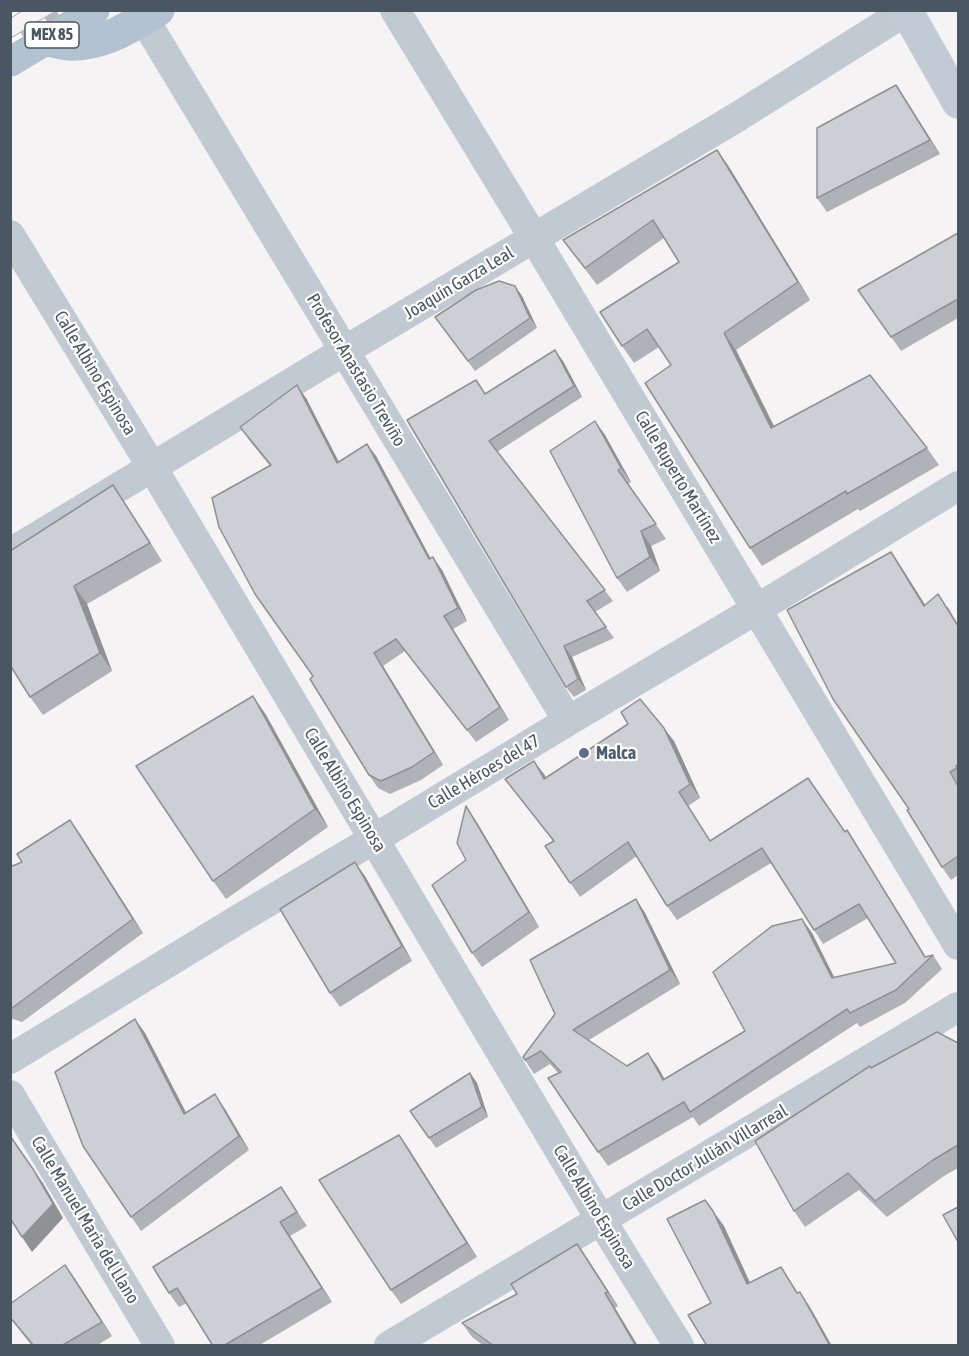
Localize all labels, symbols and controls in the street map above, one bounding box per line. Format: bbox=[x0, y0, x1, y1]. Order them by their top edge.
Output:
road number: MEX 85 bbox=[25, 22, 79, 48]
street label: Joaquín Garza Leal bbox=[400, 242, 518, 324]
street label: Profesor Anastasio Treviño bbox=[302, 290, 410, 450]
street label: Calle Albino Espinosa bbox=[49, 307, 141, 439]
street label: Calle Ruperto Martínez bbox=[630, 407, 726, 547]
street label: Calle Albino Espinosa bbox=[299, 724, 391, 856]
street label: Calle Héroes del 47 bbox=[424, 730, 544, 814]
place label: Malca bbox=[596, 742, 636, 764]
marker: Malca bbox=[577, 746, 591, 760]
street label: Calle Doctor Julián Villarreal bbox=[619, 1100, 791, 1216]
street label: Calle Manuel Maria del Llano bbox=[26, 1132, 144, 1308]
street label: Calle Albino Espinosa bbox=[548, 1141, 640, 1273]

